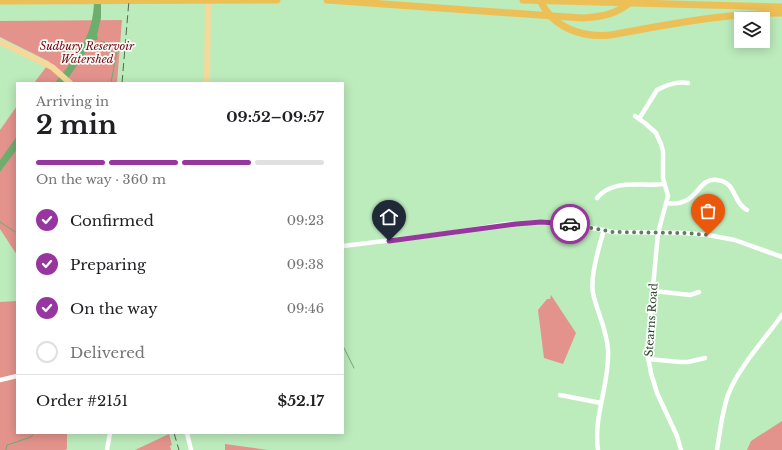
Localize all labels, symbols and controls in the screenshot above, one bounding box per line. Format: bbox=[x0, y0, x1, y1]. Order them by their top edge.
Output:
map controls bbox=[734, 12, 770, 48]
button: layers bbox=[734, 12, 770, 48]
park label: Sudbury Reservoir Watershed bbox=[40, 39, 135, 66]
text: Arriving in bbox=[36, 93, 109, 110]
text: 09:52–09:57 bbox=[226, 107, 324, 126]
text: 2 min bbox=[36, 109, 117, 141]
text: On the way · 360 m bbox=[36, 171, 166, 188]
pin bbox=[691, 194, 725, 235]
pin bbox=[372, 200, 406, 241]
icon: bag bbox=[697, 200, 719, 222]
courier bbox=[550, 204, 590, 244]
icon: home bbox=[378, 206, 400, 228]
icon: check bbox=[36, 209, 58, 231]
text: Confirmed bbox=[70, 211, 154, 230]
text: 09:23 bbox=[287, 212, 324, 229]
icon: car bbox=[559, 213, 581, 235]
icon: check bbox=[36, 253, 58, 275]
text: Preparing bbox=[70, 255, 146, 274]
text: 09:38 bbox=[287, 256, 324, 273]
street label: Stearns Road bbox=[641, 282, 661, 357]
icon: check bbox=[36, 297, 58, 319]
text: On the way bbox=[70, 299, 158, 318]
text: 09:46 bbox=[287, 300, 324, 317]
text: Delivered bbox=[70, 343, 145, 362]
text: Order #2151 bbox=[36, 391, 128, 410]
text: $52.17 bbox=[277, 391, 324, 410]

